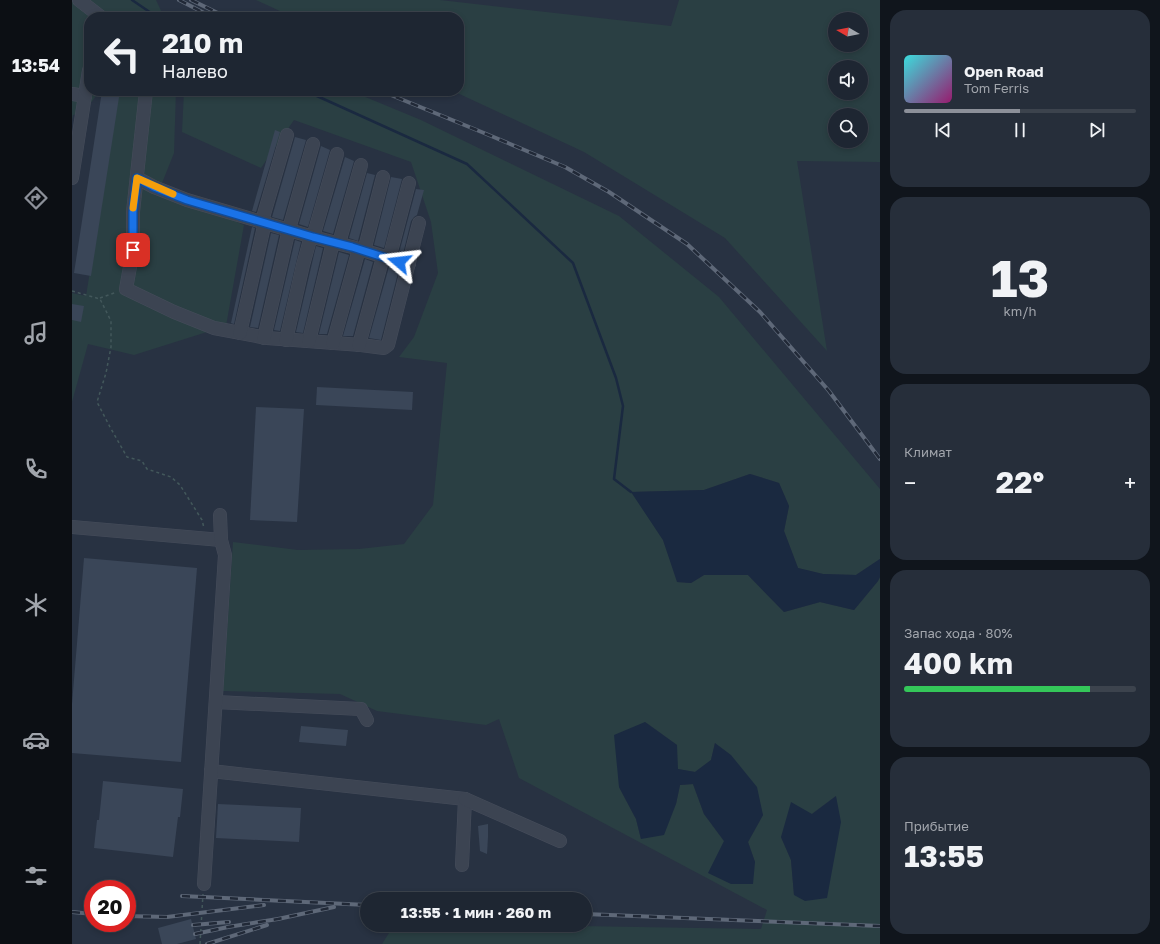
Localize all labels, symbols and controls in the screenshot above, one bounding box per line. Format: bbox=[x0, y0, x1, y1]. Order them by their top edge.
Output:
north arrow bbox=[828, 12, 868, 52]
map controls bbox=[828, 12, 868, 148]
text: 210 m bbox=[162, 26, 243, 59]
icon: left bbox=[96, 28, 148, 80]
text: 13:54 bbox=[12, 54, 60, 76]
text: Налево bbox=[162, 60, 228, 82]
button: sound bbox=[828, 60, 868, 100]
text: Open Road bbox=[964, 62, 1044, 80]
text: Tom Ferris bbox=[964, 80, 1029, 96]
button: search bbox=[828, 108, 868, 148]
icon: previous bbox=[932, 119, 954, 141]
icon: pause bbox=[1009, 119, 1031, 141]
icon: next bbox=[1086, 119, 1108, 141]
icon: directions bbox=[22, 184, 50, 212]
pin bbox=[116, 233, 150, 267]
icon: arrive bbox=[122, 239, 144, 261]
position arrow bbox=[378, 241, 420, 283]
text: 13 bbox=[991, 246, 1049, 308]
text: km/h bbox=[1003, 303, 1037, 319]
icon: music bbox=[22, 319, 50, 347]
text: Климат bbox=[904, 444, 952, 460]
icon: phone bbox=[22, 455, 50, 483]
text: 22° bbox=[996, 464, 1044, 500]
text: − bbox=[904, 469, 916, 496]
text: + bbox=[1124, 469, 1136, 496]
icon: climate bbox=[22, 591, 50, 619]
text: Запас хода · 80% bbox=[904, 625, 1012, 641]
text: 400 km bbox=[904, 645, 1013, 681]
icon: car bbox=[22, 726, 50, 754]
text: Прибытие bbox=[904, 818, 969, 834]
text: 13:55 bbox=[904, 838, 984, 874]
icon: filters bbox=[22, 862, 50, 890]
speed limit sign: 20 bbox=[84, 880, 136, 932]
text: 13:55 · 1 мин · 260 m bbox=[401, 903, 551, 921]

